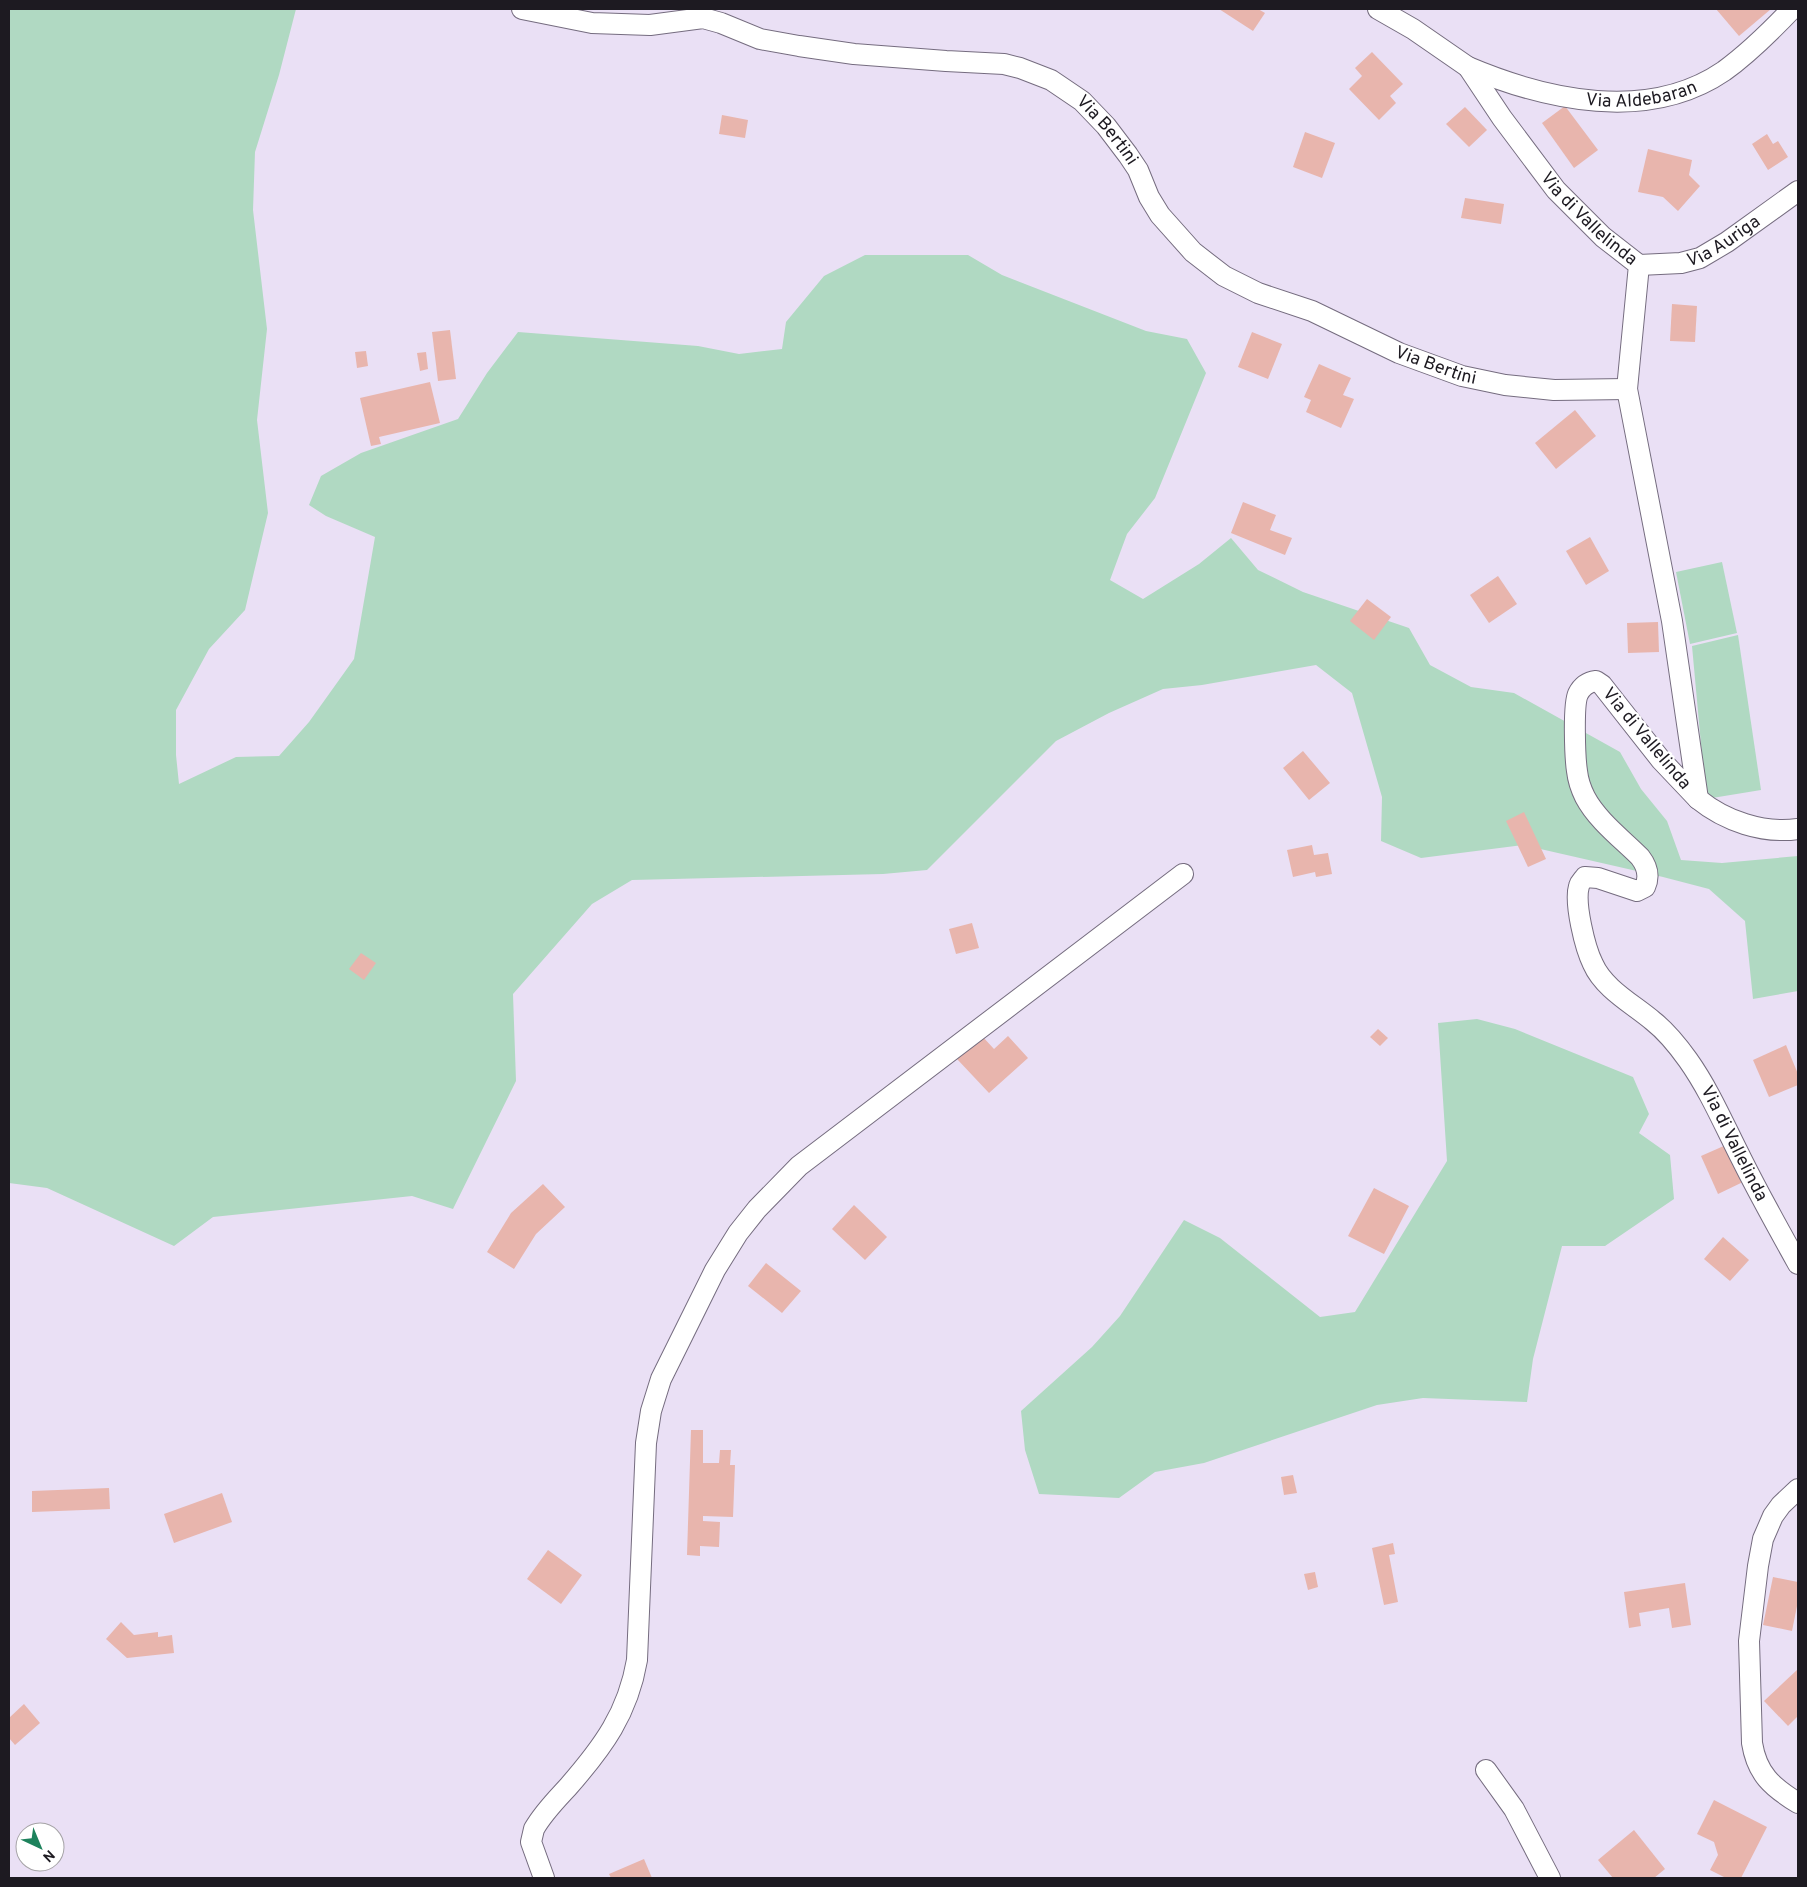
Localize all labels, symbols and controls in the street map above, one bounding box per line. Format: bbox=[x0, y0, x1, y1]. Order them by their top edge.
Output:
street label: Via Aldebaran bbox=[1585, 76, 1701, 113]
street label: Via Bertini bbox=[1071, 90, 1143, 170]
street label: Via di Vallelinda bbox=[1535, 167, 1642, 271]
street label: Via Auriga bbox=[1684, 210, 1765, 272]
street label: Via Bertini bbox=[1392, 341, 1478, 390]
street label: Via di Vallelinda bbox=[1597, 683, 1695, 795]
street label: Via di Vallelinda bbox=[1695, 1081, 1773, 1205]
north arrow bbox=[15, 1822, 65, 1872]
text: N bbox=[38, 1846, 58, 1865]

